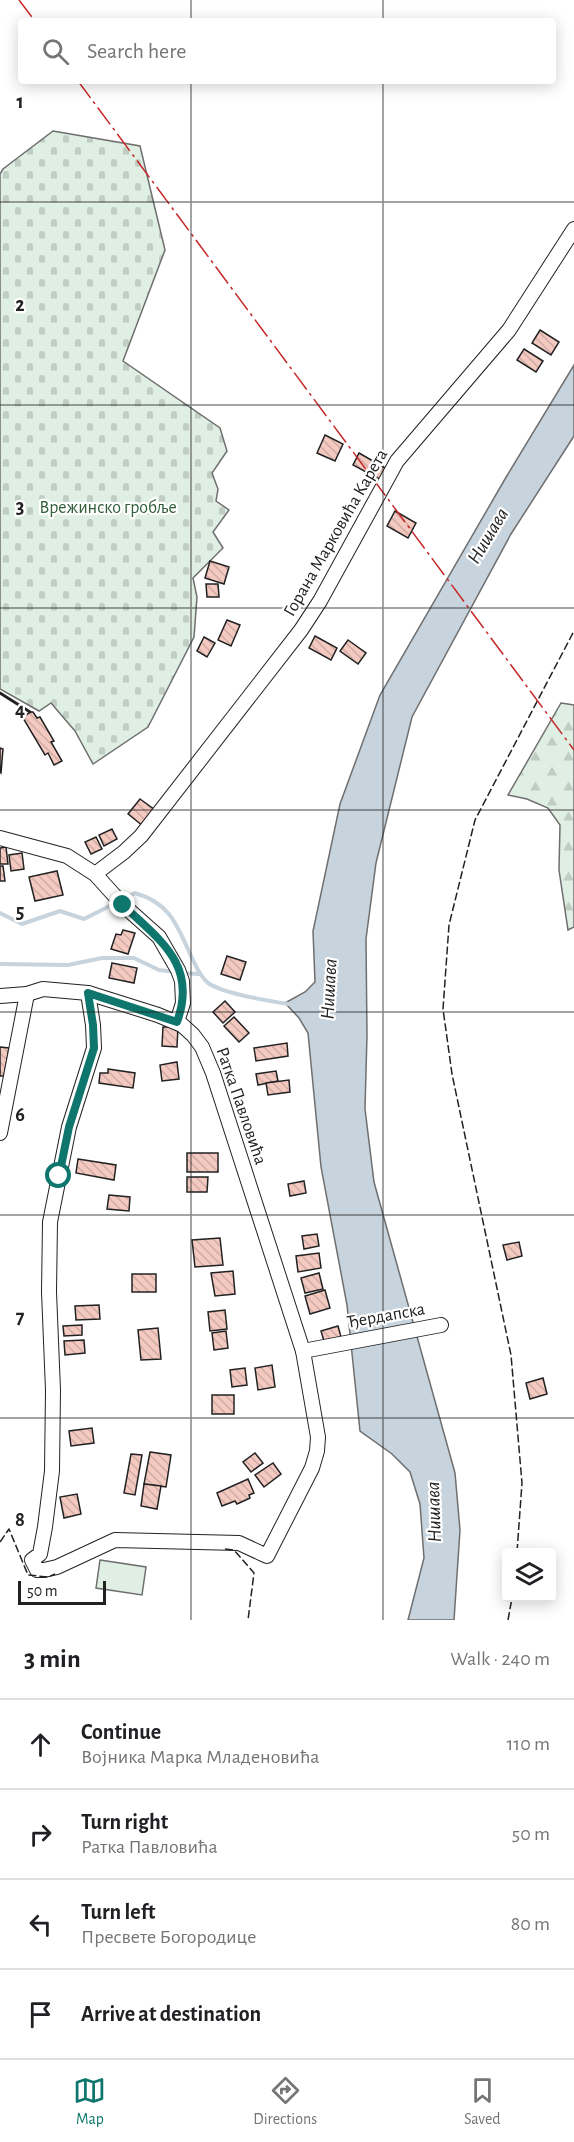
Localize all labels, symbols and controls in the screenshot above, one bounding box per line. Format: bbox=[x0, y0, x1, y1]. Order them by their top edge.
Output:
search box bbox=[18, 18, 556, 84]
icon: search bbox=[39, 35, 72, 68]
text: Search here bbox=[87, 40, 186, 62]
text: 1 bbox=[16, 92, 24, 112]
text: 2 bbox=[15, 295, 25, 315]
street label: Горана Марковића Карета bbox=[281, 446, 391, 620]
text: 3 bbox=[16, 497, 24, 517]
park label: Врежинско гробље bbox=[39, 498, 177, 517]
water label: Нишава bbox=[464, 505, 512, 567]
text: 4 bbox=[15, 700, 25, 720]
route end bbox=[109, 891, 135, 917]
text: 5 bbox=[16, 902, 24, 922]
water label: Нишава bbox=[317, 958, 341, 1020]
street label: Ратка Павловића bbox=[212, 1045, 270, 1167]
text: 6 bbox=[15, 1105, 25, 1125]
route start bbox=[45, 1162, 71, 1188]
street label: Ђердапска bbox=[346, 1300, 426, 1332]
text: 7 bbox=[16, 1307, 25, 1327]
water label: Нишава bbox=[423, 1481, 445, 1543]
text: 8 bbox=[15, 1510, 25, 1530]
map controls bbox=[502, 1548, 556, 1602]
button: layers bbox=[502, 1548, 556, 1602]
scale bar bbox=[18, 1578, 106, 1606]
text: 50 m bbox=[27, 1583, 58, 1599]
text: 3 min bbox=[24, 1646, 81, 1672]
text: Walk · 240 m bbox=[450, 1649, 550, 1669]
text: Continue bbox=[81, 1721, 161, 1743]
icon: ahead bbox=[24, 1728, 57, 1761]
text: 110 m bbox=[506, 1734, 550, 1754]
text: Војника Марка Младеновића bbox=[81, 1747, 319, 1767]
text: Turn right bbox=[81, 1811, 168, 1833]
icon: right bbox=[24, 1818, 57, 1851]
text: 50 m bbox=[512, 1824, 550, 1844]
text: Ратка Павловића bbox=[81, 1837, 218, 1857]
text: Turn left bbox=[81, 1901, 155, 1923]
icon: left bbox=[24, 1908, 57, 1941]
text: 80 m bbox=[511, 1914, 550, 1934]
text: Пресвете Богородице bbox=[81, 1927, 256, 1947]
icon: arrive bbox=[24, 1998, 57, 2031]
text: Arrive at destination bbox=[81, 2003, 261, 2025]
tab: Map bbox=[73, 2074, 106, 2129]
tab: Directions bbox=[253, 2074, 317, 2129]
tab: Saved bbox=[464, 2074, 501, 2129]

